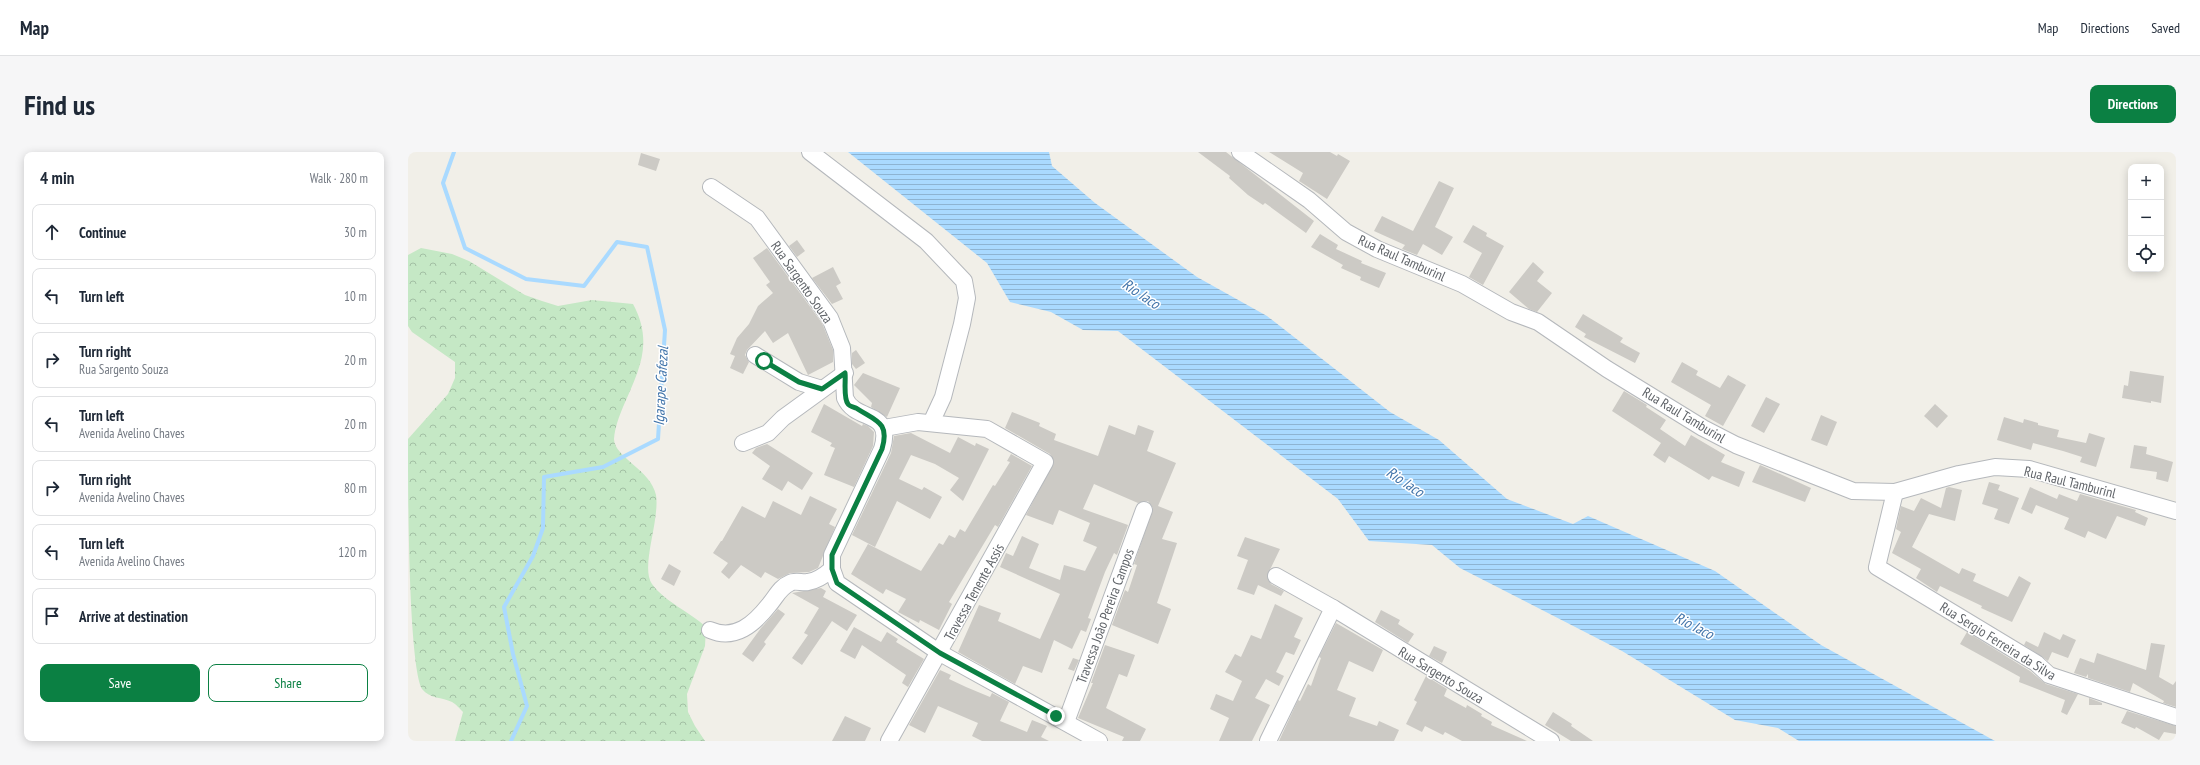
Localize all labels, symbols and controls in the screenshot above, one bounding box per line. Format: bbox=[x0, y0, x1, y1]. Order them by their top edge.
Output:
text: Map bbox=[20, 16, 49, 40]
text: Map bbox=[2038, 19, 2058, 37]
text: Directions bbox=[2080, 19, 2129, 37]
text: Saved bbox=[2151, 19, 2180, 37]
button: Directions bbox=[2090, 85, 2176, 123]
text: Find us bbox=[24, 86, 95, 123]
map controls bbox=[2128, 164, 2164, 272]
button: + bbox=[2128, 164, 2164, 200]
text: 4 min bbox=[40, 167, 74, 189]
text: Walk · 280 m bbox=[310, 170, 368, 187]
button: − bbox=[2128, 200, 2164, 236]
icon: ahead bbox=[41, 221, 63, 243]
text: Continue bbox=[79, 223, 126, 242]
text: 30 m bbox=[344, 224, 367, 241]
street label: Rua Raul Tamburinl bbox=[1355, 231, 1449, 286]
button: locate bbox=[2128, 236, 2164, 272]
street label: Rua Sargento Souza bbox=[767, 237, 837, 327]
water label: Rio Iaco bbox=[1119, 274, 1165, 314]
icon: left bbox=[41, 285, 63, 307]
text: Turn left bbox=[79, 287, 124, 306]
text: 10 m bbox=[344, 288, 367, 305]
text: Turn right bbox=[79, 342, 131, 361]
water label: Igarape Cafezal bbox=[649, 344, 672, 426]
icon: right bbox=[41, 349, 63, 371]
text: 20 m bbox=[344, 352, 367, 369]
route start bbox=[755, 352, 773, 370]
text: Rua Sargento Souza bbox=[79, 361, 168, 378]
street label: Rua Raul Tamburinl bbox=[1639, 383, 1729, 447]
text: Turn left bbox=[79, 406, 124, 425]
icon: left bbox=[41, 413, 63, 435]
text: 20 m bbox=[344, 416, 367, 433]
text: Avenida Avelino Chaves bbox=[79, 425, 185, 442]
water label: Rio Iaco bbox=[1383, 462, 1429, 502]
street label: Rua Raul Tamburinl bbox=[2022, 462, 2118, 502]
text: Turn right bbox=[79, 470, 131, 489]
icon: right bbox=[41, 477, 63, 499]
text: 80 m bbox=[344, 480, 367, 497]
text: Avenida Avelino Chaves bbox=[79, 489, 185, 506]
text: Turn left bbox=[79, 534, 124, 553]
street label: Travessa Tenente Assis bbox=[940, 540, 1008, 644]
icon: left bbox=[41, 541, 63, 563]
text: 120 m bbox=[338, 544, 367, 561]
street label: Travessa João Pereira Campos bbox=[1072, 546, 1138, 686]
text: Avenida Avelino Chaves bbox=[79, 553, 185, 570]
street label: Rua Sergio Ferreira da Silva bbox=[1937, 598, 2059, 684]
icon: arrive bbox=[41, 605, 63, 627]
text: Arrive at destination bbox=[79, 607, 188, 626]
water label: Rio Iaco bbox=[1672, 608, 1718, 644]
street label: Rua Sargento Souza bbox=[1395, 642, 1487, 708]
button: Save bbox=[40, 664, 200, 702]
button: Share bbox=[208, 664, 368, 702]
route end bbox=[1047, 707, 1065, 725]

